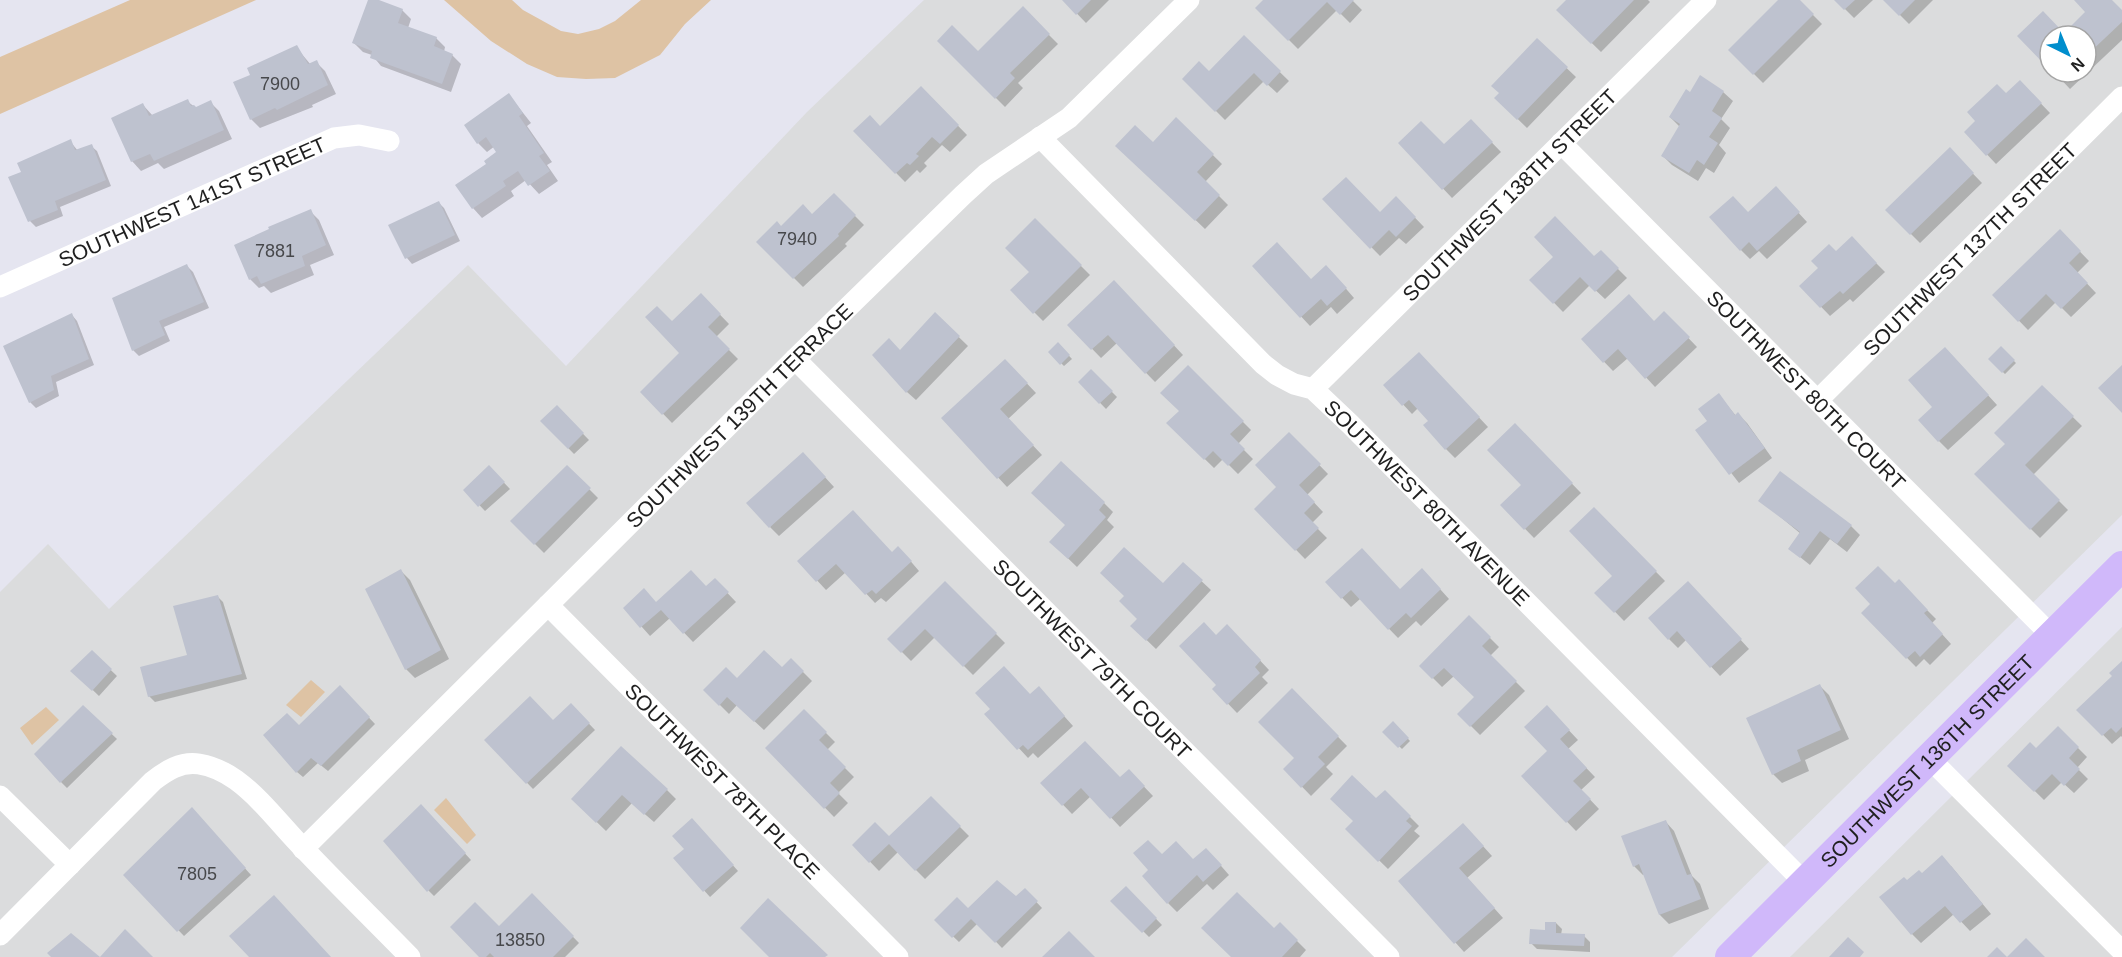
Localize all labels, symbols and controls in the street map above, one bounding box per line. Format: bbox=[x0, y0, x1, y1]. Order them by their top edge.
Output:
north arrow bbox=[2038, 24, 2098, 84]
text: N bbox=[2068, 54, 2088, 75]
house number: 7900 bbox=[260, 74, 300, 94]
street label: SOUTHWEST 138TH STREET bbox=[1397, 84, 1621, 306]
street label: SOUTHWEST 141ST STREET bbox=[55, 132, 329, 271]
street label: SOUTHWEST 137TH STREET bbox=[1858, 138, 2081, 360]
house number: 7940 bbox=[777, 229, 817, 249]
house number: 7881 bbox=[255, 241, 295, 261]
street label: SOUTHWEST 80TH COURT bbox=[1703, 285, 1911, 494]
street label: SOUTHWEST 139TH TERRACE bbox=[621, 298, 857, 532]
street label: SOUTHWEST 80TH AVENUE bbox=[1320, 395, 1534, 610]
street label: SOUTHWEST 79TH COURT bbox=[989, 554, 1196, 763]
street label: SOUTHWEST 136TH STREET bbox=[1816, 649, 2038, 872]
street label: SOUTHWEST 78TH PLACE bbox=[621, 679, 825, 883]
house number: 7805 bbox=[177, 864, 217, 884]
house number: 13850 bbox=[495, 930, 545, 950]

